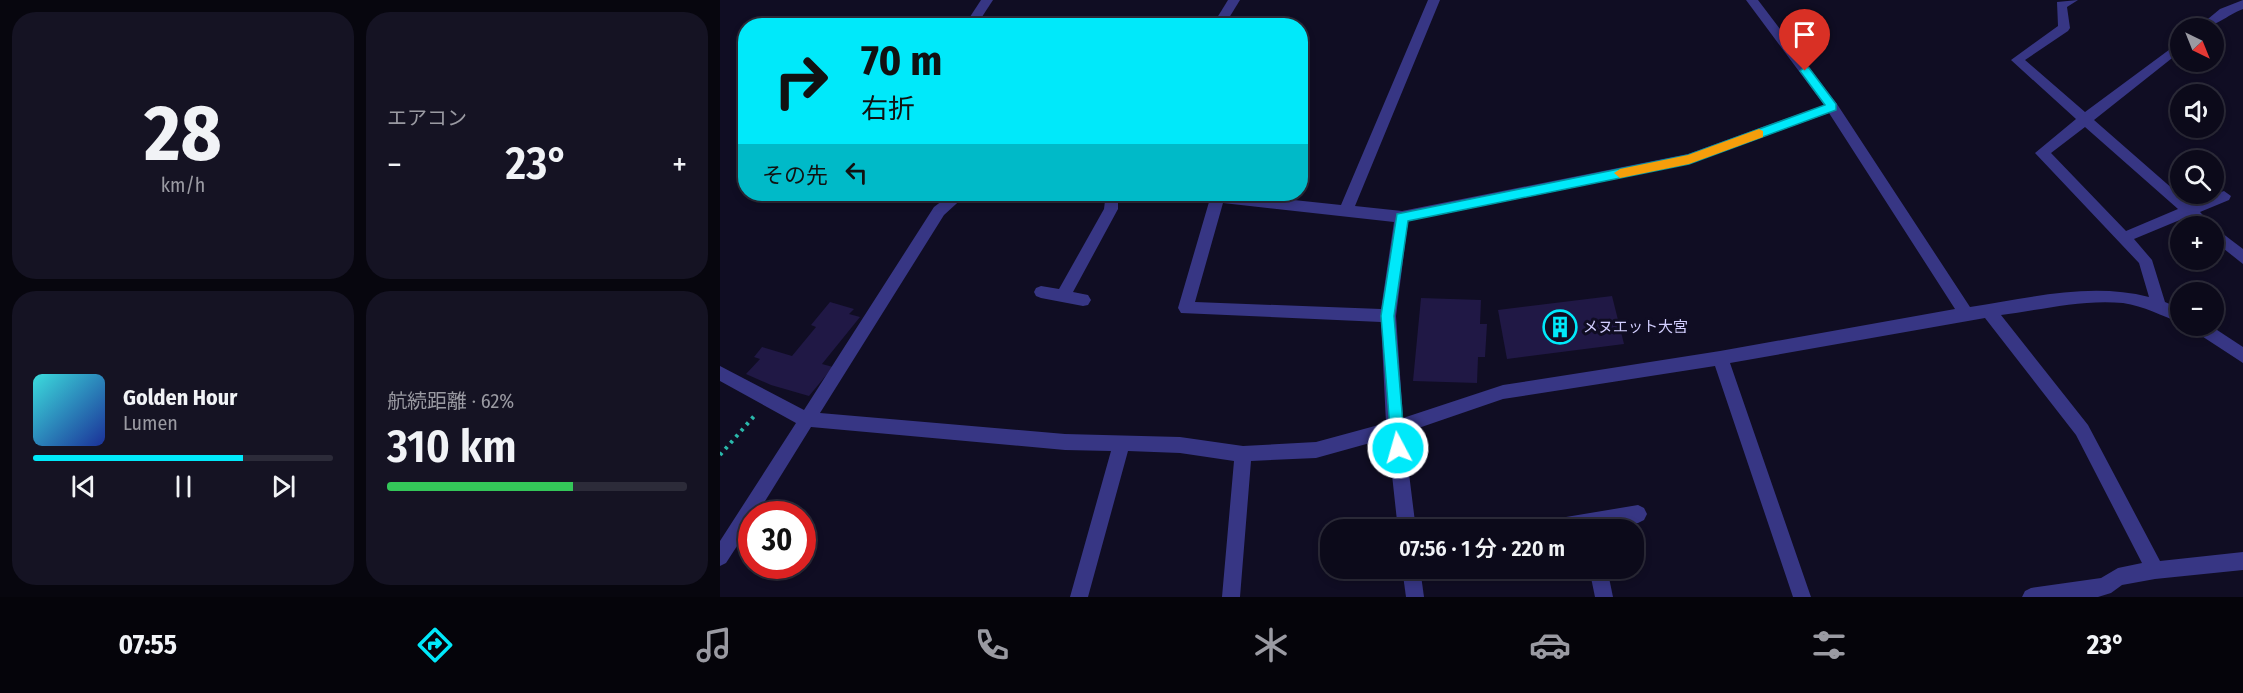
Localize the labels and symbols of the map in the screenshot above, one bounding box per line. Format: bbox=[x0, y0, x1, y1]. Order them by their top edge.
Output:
pin bbox=[1779, 9, 1830, 71]
north arrow bbox=[2170, 18, 2224, 72]
building icon: メヌエット大宮 bbox=[1542, 309, 1578, 345]
place label: メヌエット大宮 bbox=[1583, 318, 1688, 336]
position arrow bbox=[1366, 416, 1430, 480]
speed limit sign: 30 bbox=[738, 501, 816, 579]

